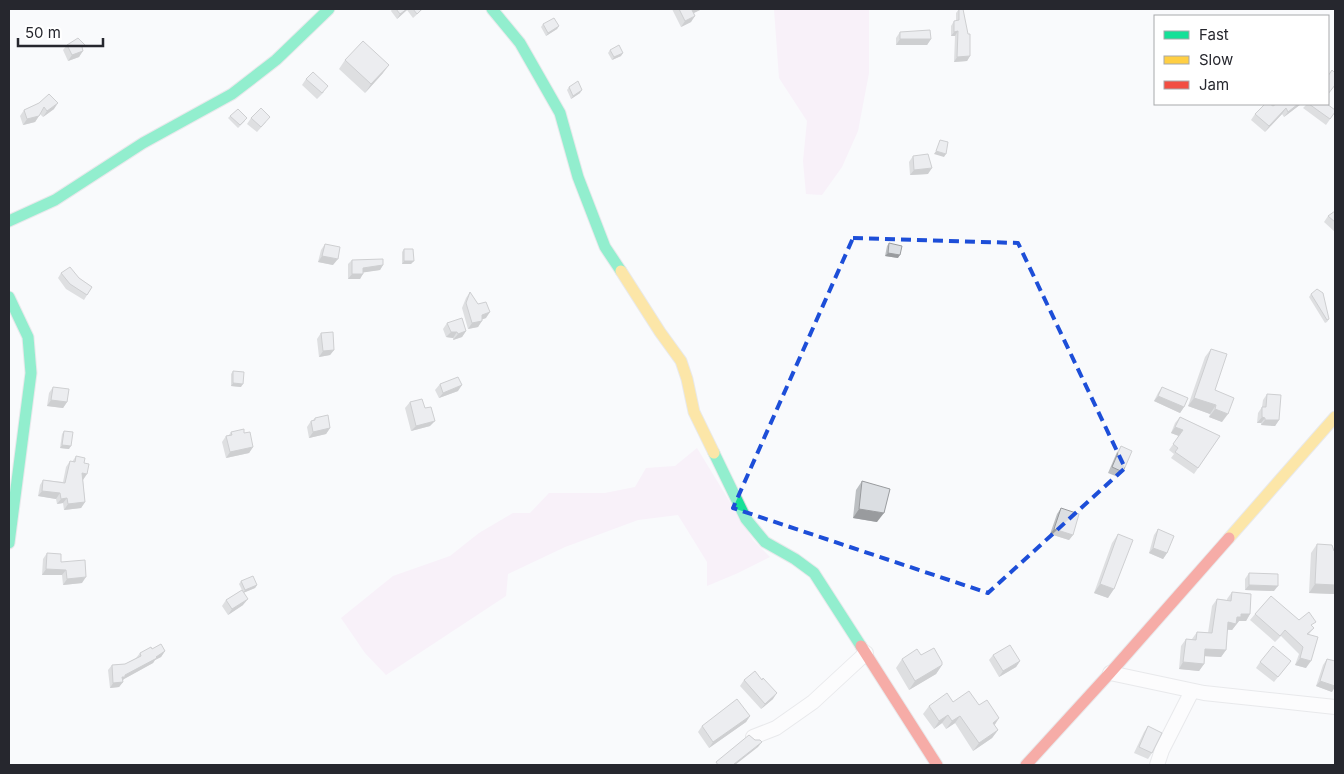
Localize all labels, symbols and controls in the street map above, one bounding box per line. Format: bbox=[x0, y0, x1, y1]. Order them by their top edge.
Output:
scale bar bbox=[18, 15, 102, 47]
legend bbox=[1154, 15, 1329, 105]
text: 50 m bbox=[25, 23, 61, 42]
text: Fast bbox=[1199, 25, 1229, 44]
text: Slow bbox=[1199, 50, 1233, 69]
text: Jam bbox=[1199, 75, 1229, 94]

